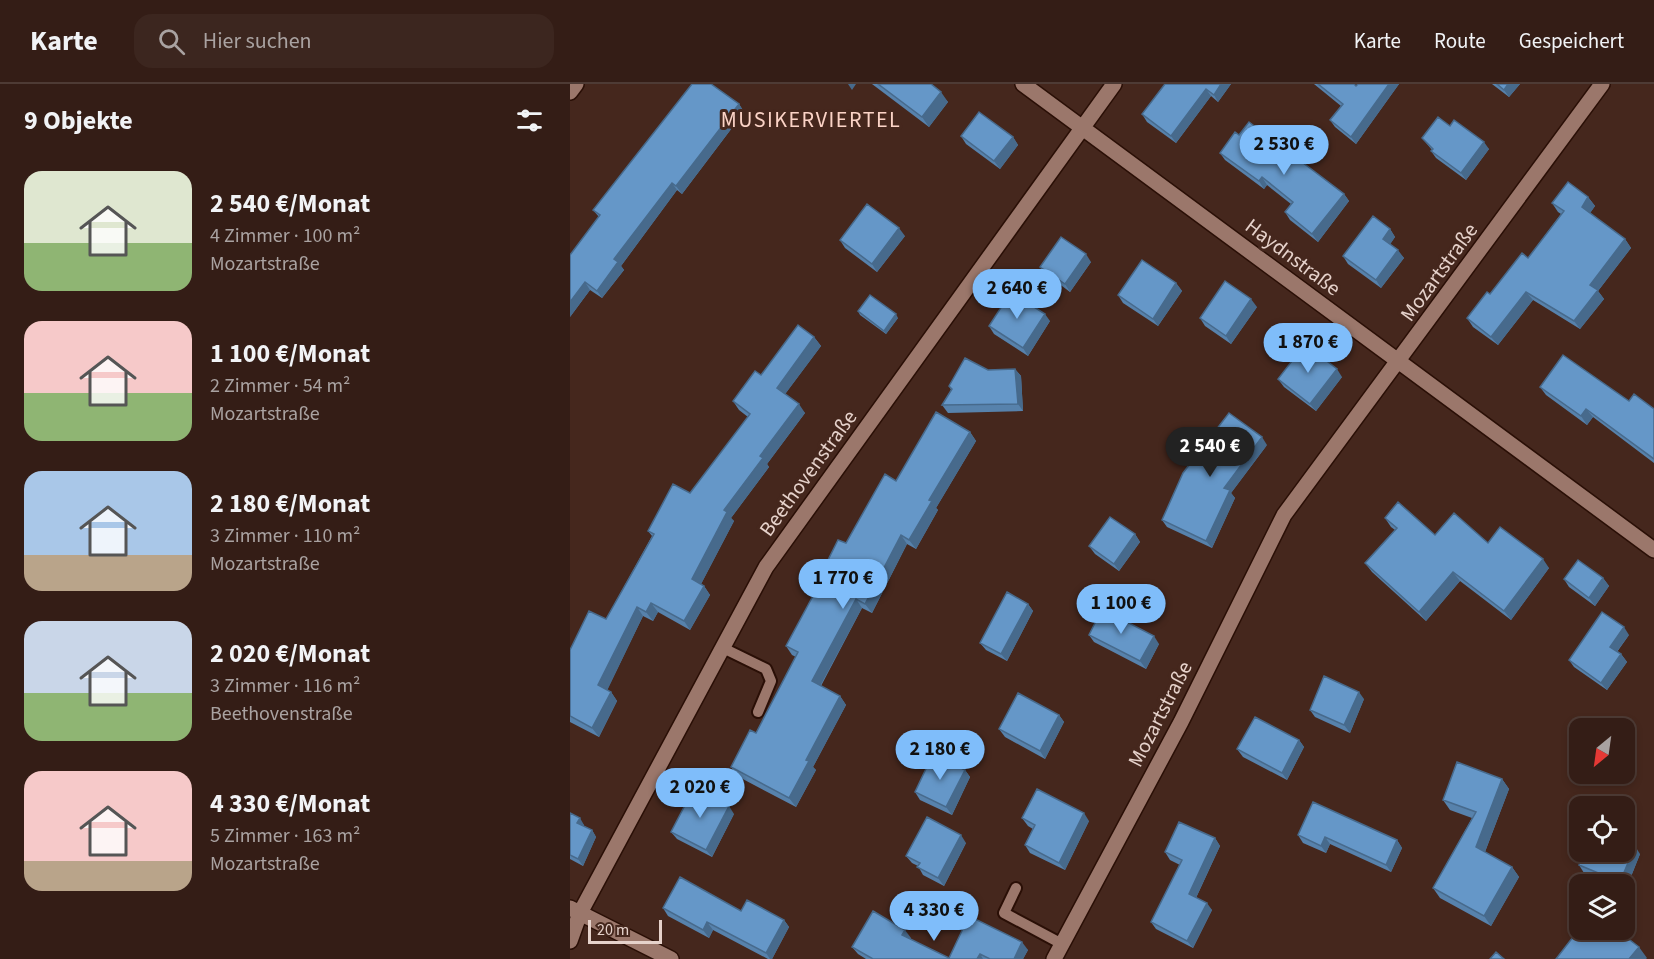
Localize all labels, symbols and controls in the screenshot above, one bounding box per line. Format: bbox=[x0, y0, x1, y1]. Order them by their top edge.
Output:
search box bbox=[134, 14, 554, 68]
text: Karte bbox=[30, 21, 98, 61]
icon: search bbox=[155, 25, 188, 58]
text: Hier suchen bbox=[203, 25, 312, 57]
text: Karte bbox=[1354, 26, 1401, 56]
text: Route bbox=[1434, 26, 1486, 56]
text: Gespeichert bbox=[1519, 26, 1624, 56]
text: 9 Objekte bbox=[24, 102, 133, 139]
icon: filters bbox=[513, 104, 546, 137]
district label: MUSIKERVIERTEL bbox=[721, 104, 901, 136]
pin: 2 530 € bbox=[1229, 125, 1339, 176]
text: 2 530 € bbox=[1254, 130, 1314, 158]
text: 2 540 €/Monat bbox=[210, 185, 370, 222]
icon: home bbox=[72, 195, 144, 267]
street label: Haydnstraße bbox=[1239, 211, 1347, 303]
street label: Mozartstraße bbox=[1393, 217, 1485, 327]
text: 4 Zimmer · 100 m² bbox=[210, 222, 360, 250]
text: Mozartstraße bbox=[210, 250, 320, 278]
pin: 2 640 € bbox=[962, 269, 1072, 320]
text: 2 640 € bbox=[987, 274, 1047, 302]
pin: 1 870 € bbox=[1253, 323, 1363, 374]
text: 1 870 € bbox=[1278, 328, 1338, 356]
text: 1 100 €/Monat bbox=[210, 335, 370, 372]
icon: home bbox=[72, 345, 144, 417]
text: 2 Zimmer · 54 m² bbox=[210, 372, 350, 400]
text: Mozartstraße bbox=[210, 400, 320, 428]
street label: Beethovenstraße bbox=[752, 404, 864, 542]
pin: 2 540 € bbox=[1155, 427, 1265, 478]
text: 2 540 € bbox=[1180, 432, 1240, 460]
text: 2 180 €/Monat bbox=[210, 485, 370, 522]
icon: home bbox=[72, 495, 144, 567]
text: 3 Zimmer · 110 m² bbox=[210, 522, 360, 550]
text: Mozartstraße bbox=[210, 550, 320, 578]
pin: 1 770 € bbox=[788, 559, 898, 610]
text: 1 770 € bbox=[813, 564, 873, 592]
pin: 1 100 € bbox=[1066, 584, 1176, 635]
text: 1 100 € bbox=[1091, 589, 1151, 617]
text: 2 020 €/Monat bbox=[210, 635, 370, 672]
icon: home bbox=[72, 645, 144, 717]
street label: Mozartstraße bbox=[1121, 656, 1199, 772]
text: 3 Zimmer · 116 m² bbox=[210, 672, 360, 700]
text: Beethovenstraße bbox=[210, 700, 353, 728]
north arrow bbox=[1569, 718, 1635, 784]
map controls bbox=[1569, 718, 1635, 940]
pin: 2 180 € bbox=[885, 730, 995, 781]
text: 2 180 € bbox=[910, 735, 970, 763]
pin: 2 020 € bbox=[645, 768, 755, 819]
text: 2 020 € bbox=[670, 773, 730, 801]
text: 4 330 €/Monat bbox=[210, 785, 370, 822]
icon: home bbox=[72, 795, 144, 867]
button: locate bbox=[1569, 796, 1635, 862]
text: 5 Zimmer · 163 m² bbox=[210, 822, 360, 850]
text: Mozartstraße bbox=[210, 850, 320, 878]
button: layers bbox=[1569, 874, 1635, 940]
pin: 4 330 € bbox=[879, 891, 989, 942]
text: 4 330 € bbox=[904, 896, 964, 924]
scale bar bbox=[588, 917, 662, 944]
text: 20 m bbox=[597, 919, 629, 941]

